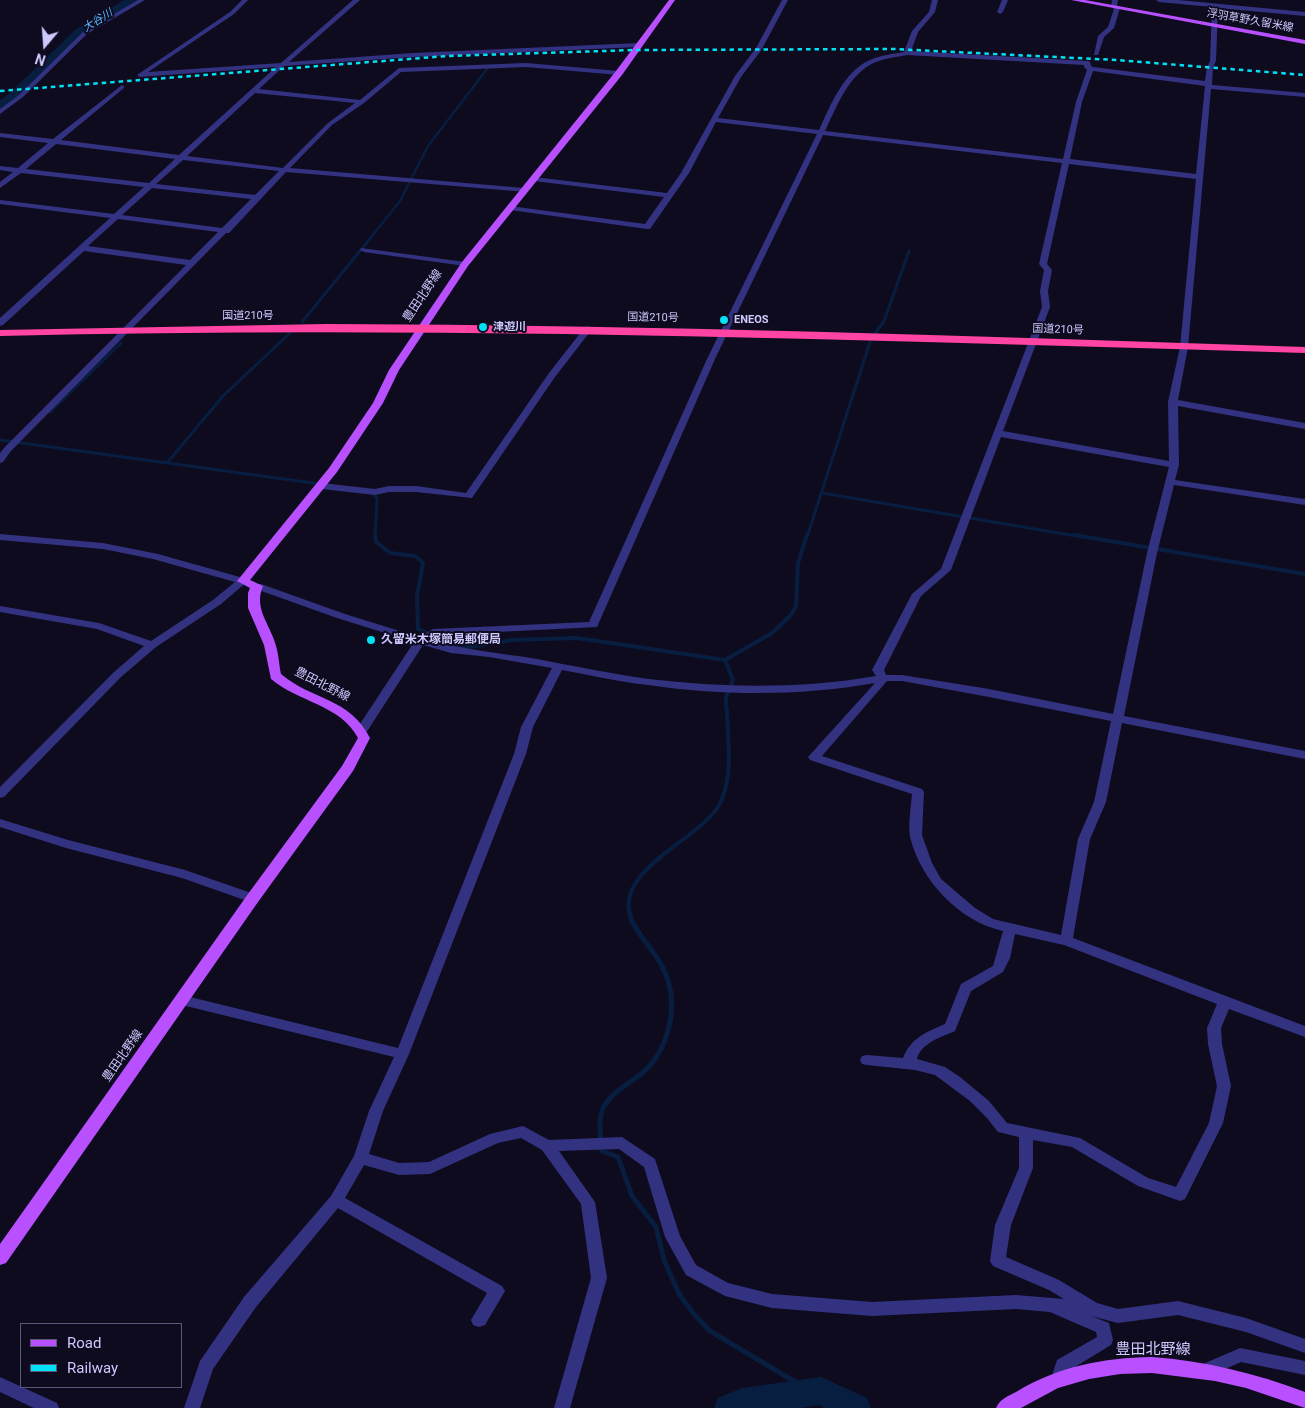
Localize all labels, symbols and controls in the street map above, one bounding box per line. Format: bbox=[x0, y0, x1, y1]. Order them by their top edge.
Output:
water label: 大谷川 bbox=[81, 7, 115, 35]
street label: 浮羽草野久留米線 bbox=[1206, 7, 1294, 35]
north arrow bbox=[20, 20, 70, 70]
text: N bbox=[33, 50, 48, 68]
street label: 豊田北野線 bbox=[400, 267, 446, 325]
street label: 国道210号 bbox=[222, 309, 274, 323]
street label: 国道210号 bbox=[627, 311, 679, 325]
place label: ENEOS bbox=[734, 313, 768, 327]
marker: ENEOS bbox=[718, 314, 730, 326]
place label: 津遊川 bbox=[493, 320, 526, 334]
marker: 津遊川 bbox=[477, 321, 489, 333]
street label: 国道210号 bbox=[1032, 323, 1084, 337]
place label: 久留米木塚簡易郵便局 bbox=[381, 633, 501, 647]
marker: 久留米木塚簡易郵便局 bbox=[365, 634, 377, 646]
street label: 豊田北野線 bbox=[292, 665, 352, 705]
street label: 豊田北野線 bbox=[100, 1027, 146, 1085]
legend bbox=[20, 1323, 182, 1388]
text: Road bbox=[67, 1334, 101, 1352]
street label: 豊田北野線 bbox=[1116, 1341, 1190, 1359]
text: Railway bbox=[67, 1359, 118, 1377]

